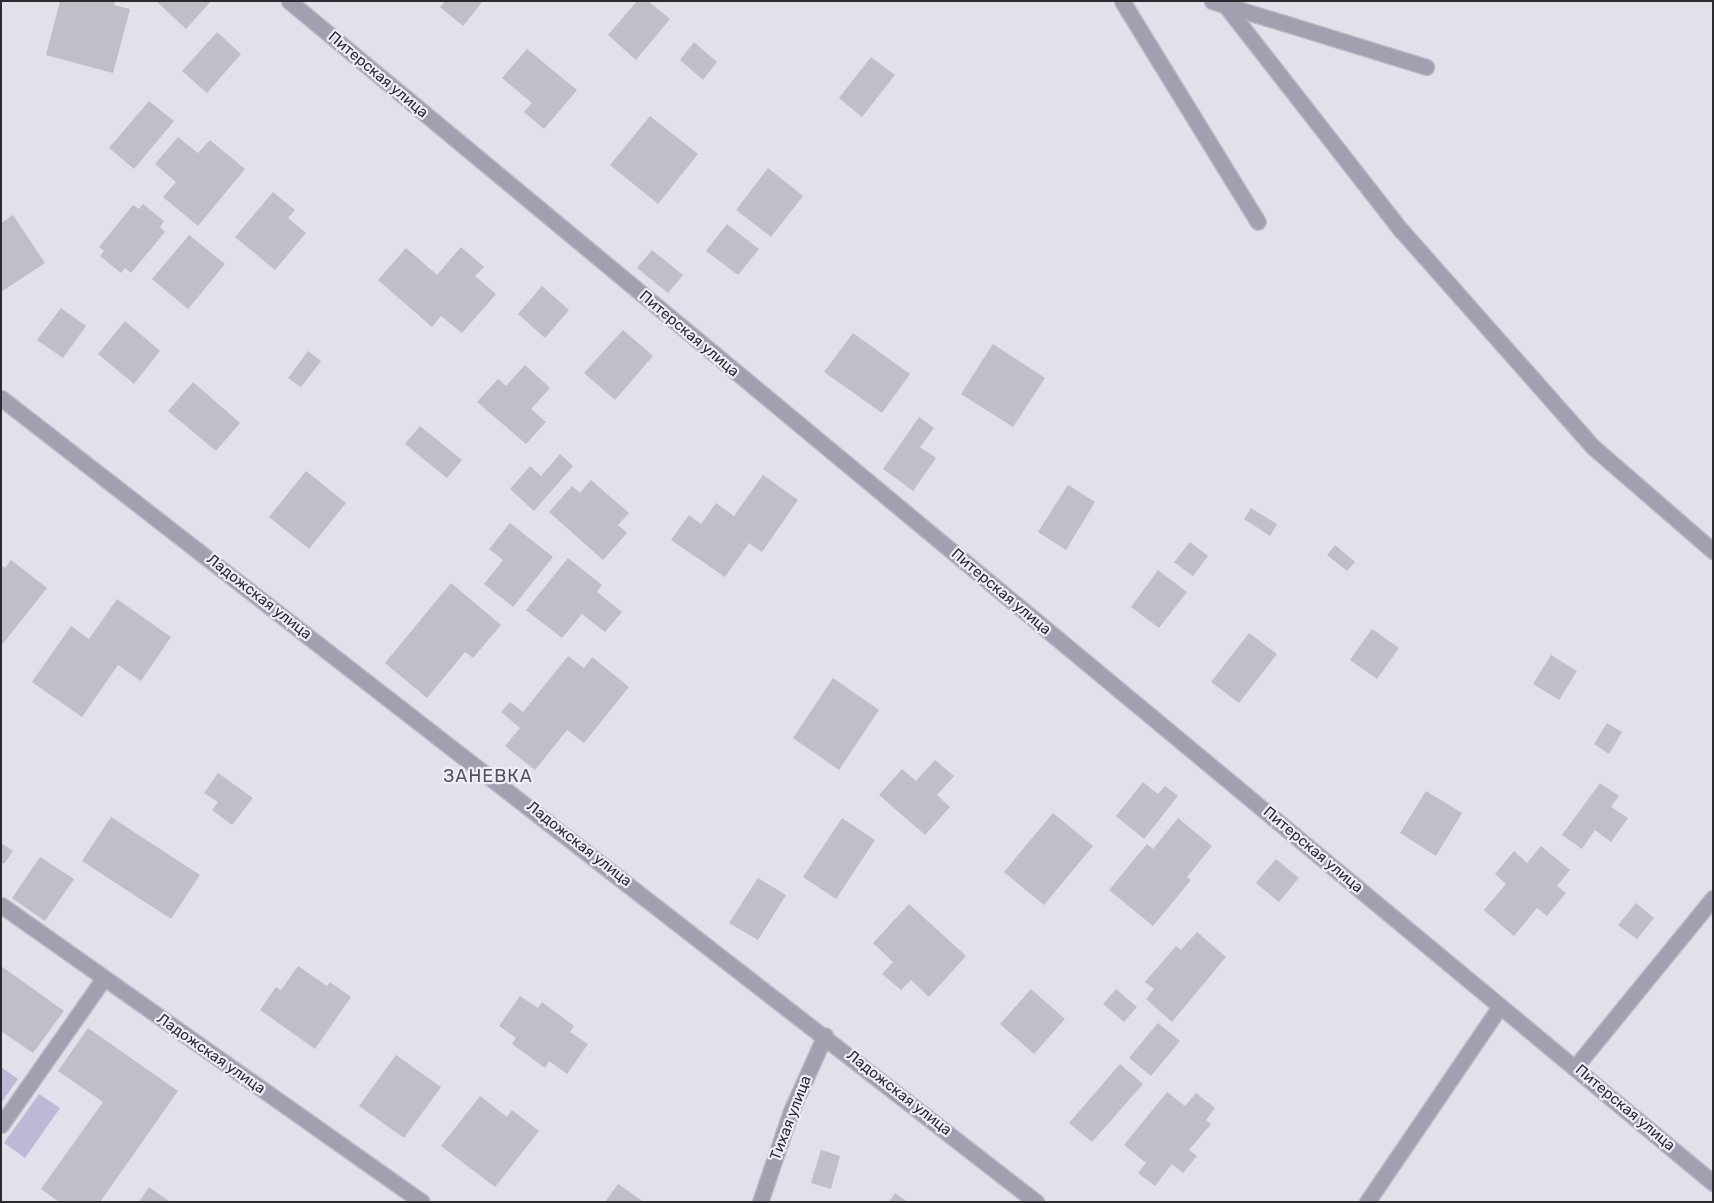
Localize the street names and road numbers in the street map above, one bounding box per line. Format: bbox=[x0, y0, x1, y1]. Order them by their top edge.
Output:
street label: Питерская улица bbox=[325, 28, 431, 122]
street label: Питерская улица bbox=[636, 287, 742, 381]
street label: Питерская улица bbox=[948, 545, 1054, 639]
street label: Ладожская улица bbox=[203, 550, 315, 644]
street label: Ладожская улица bbox=[523, 797, 635, 891]
street label: Питерская улица bbox=[1260, 803, 1366, 897]
street label: Ладожская улица bbox=[153, 1010, 269, 1098]
street label: Ладожская улица bbox=[843, 1046, 955, 1140]
street label: Питерская улица bbox=[1572, 1061, 1678, 1155]
street label: Тихая улица bbox=[767, 1073, 815, 1163]

